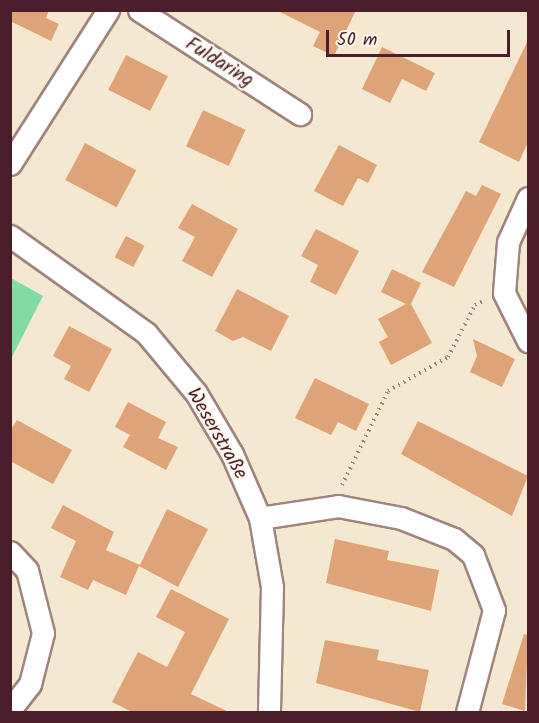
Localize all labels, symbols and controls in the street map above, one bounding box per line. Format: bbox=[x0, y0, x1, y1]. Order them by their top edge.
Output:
scale bar bbox=[329, 18, 514, 56]
text: 50 m bbox=[337, 26, 377, 55]
street label: Fuldaring bbox=[180, 33, 258, 93]
street label: Weserstraße bbox=[180, 384, 252, 484]

